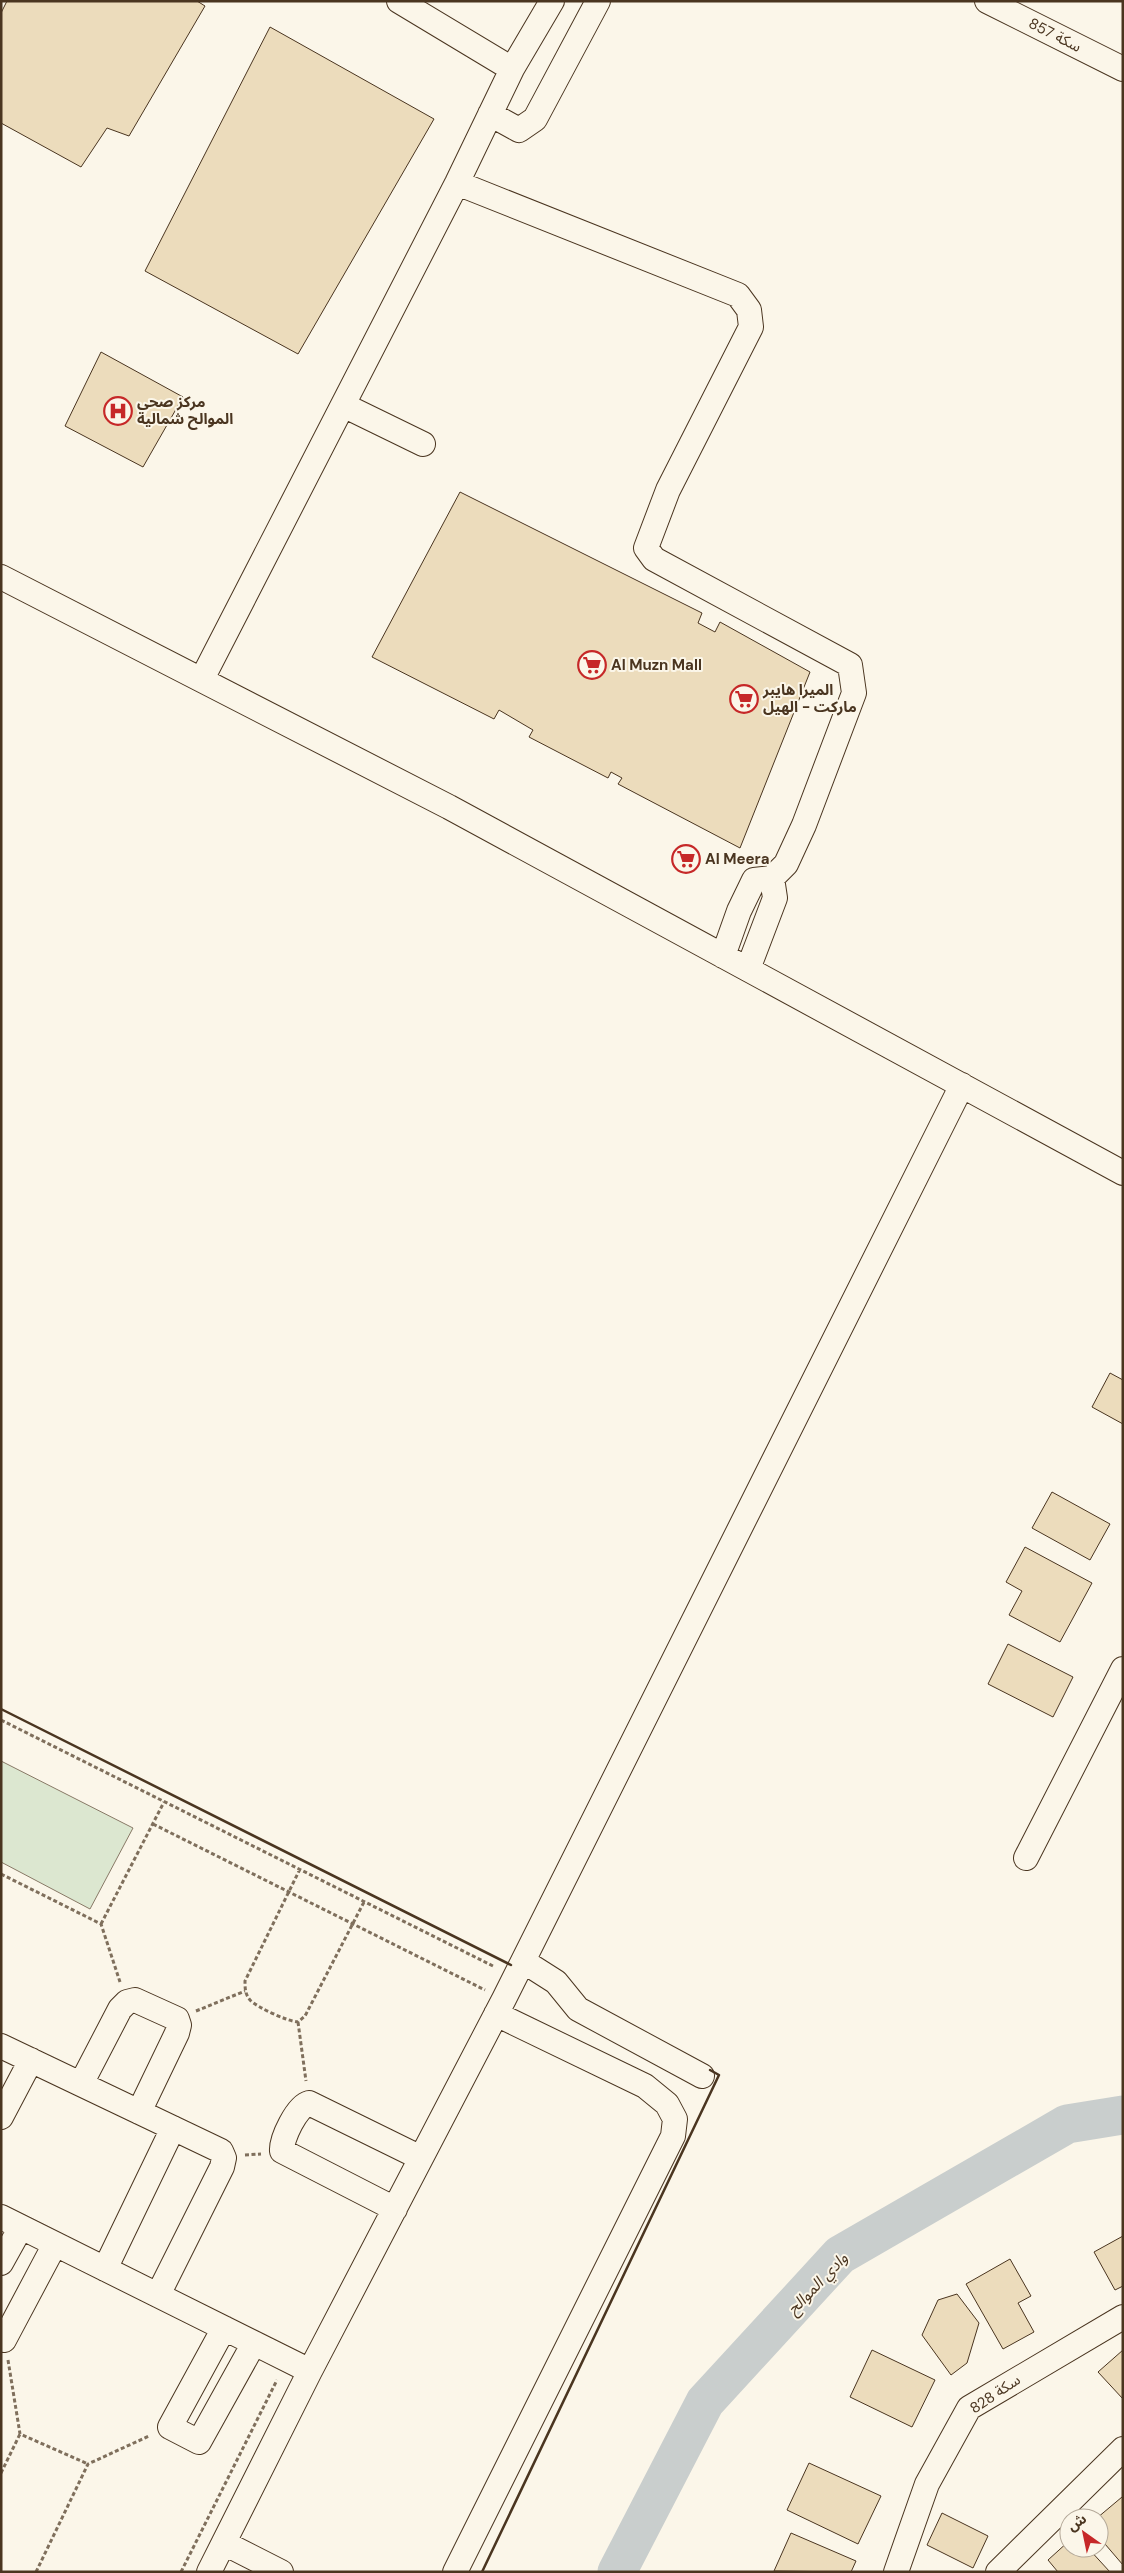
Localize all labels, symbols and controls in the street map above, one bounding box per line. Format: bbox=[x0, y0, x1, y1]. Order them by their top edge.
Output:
street label: سكة 857 bbox=[1025, 13, 1085, 57]
place label: مركز صحي الموالح شمالية bbox=[137, 392, 233, 430]
hospital icon: مركز صحي الموالح شمالية bbox=[103, 396, 133, 426]
supermarket icon: Al Muzn Mall bbox=[577, 650, 607, 680]
place label: Al Muzn Mall bbox=[611, 655, 702, 675]
place label: الميرا هايبر ماركت - الهيل bbox=[762, 680, 857, 717]
supermarket icon: الميرا هايبر ماركت - الهيل bbox=[729, 684, 759, 714]
supermarket icon: Al Meera bbox=[671, 844, 701, 874]
place label: Al Meera bbox=[705, 849, 769, 869]
water label: وادي الموالح bbox=[782, 2248, 854, 2321]
street label: سكة 828 bbox=[966, 2370, 1024, 2418]
north arrow bbox=[1059, 2508, 1109, 2558]
text: ش bbox=[1064, 2509, 1090, 2535]

